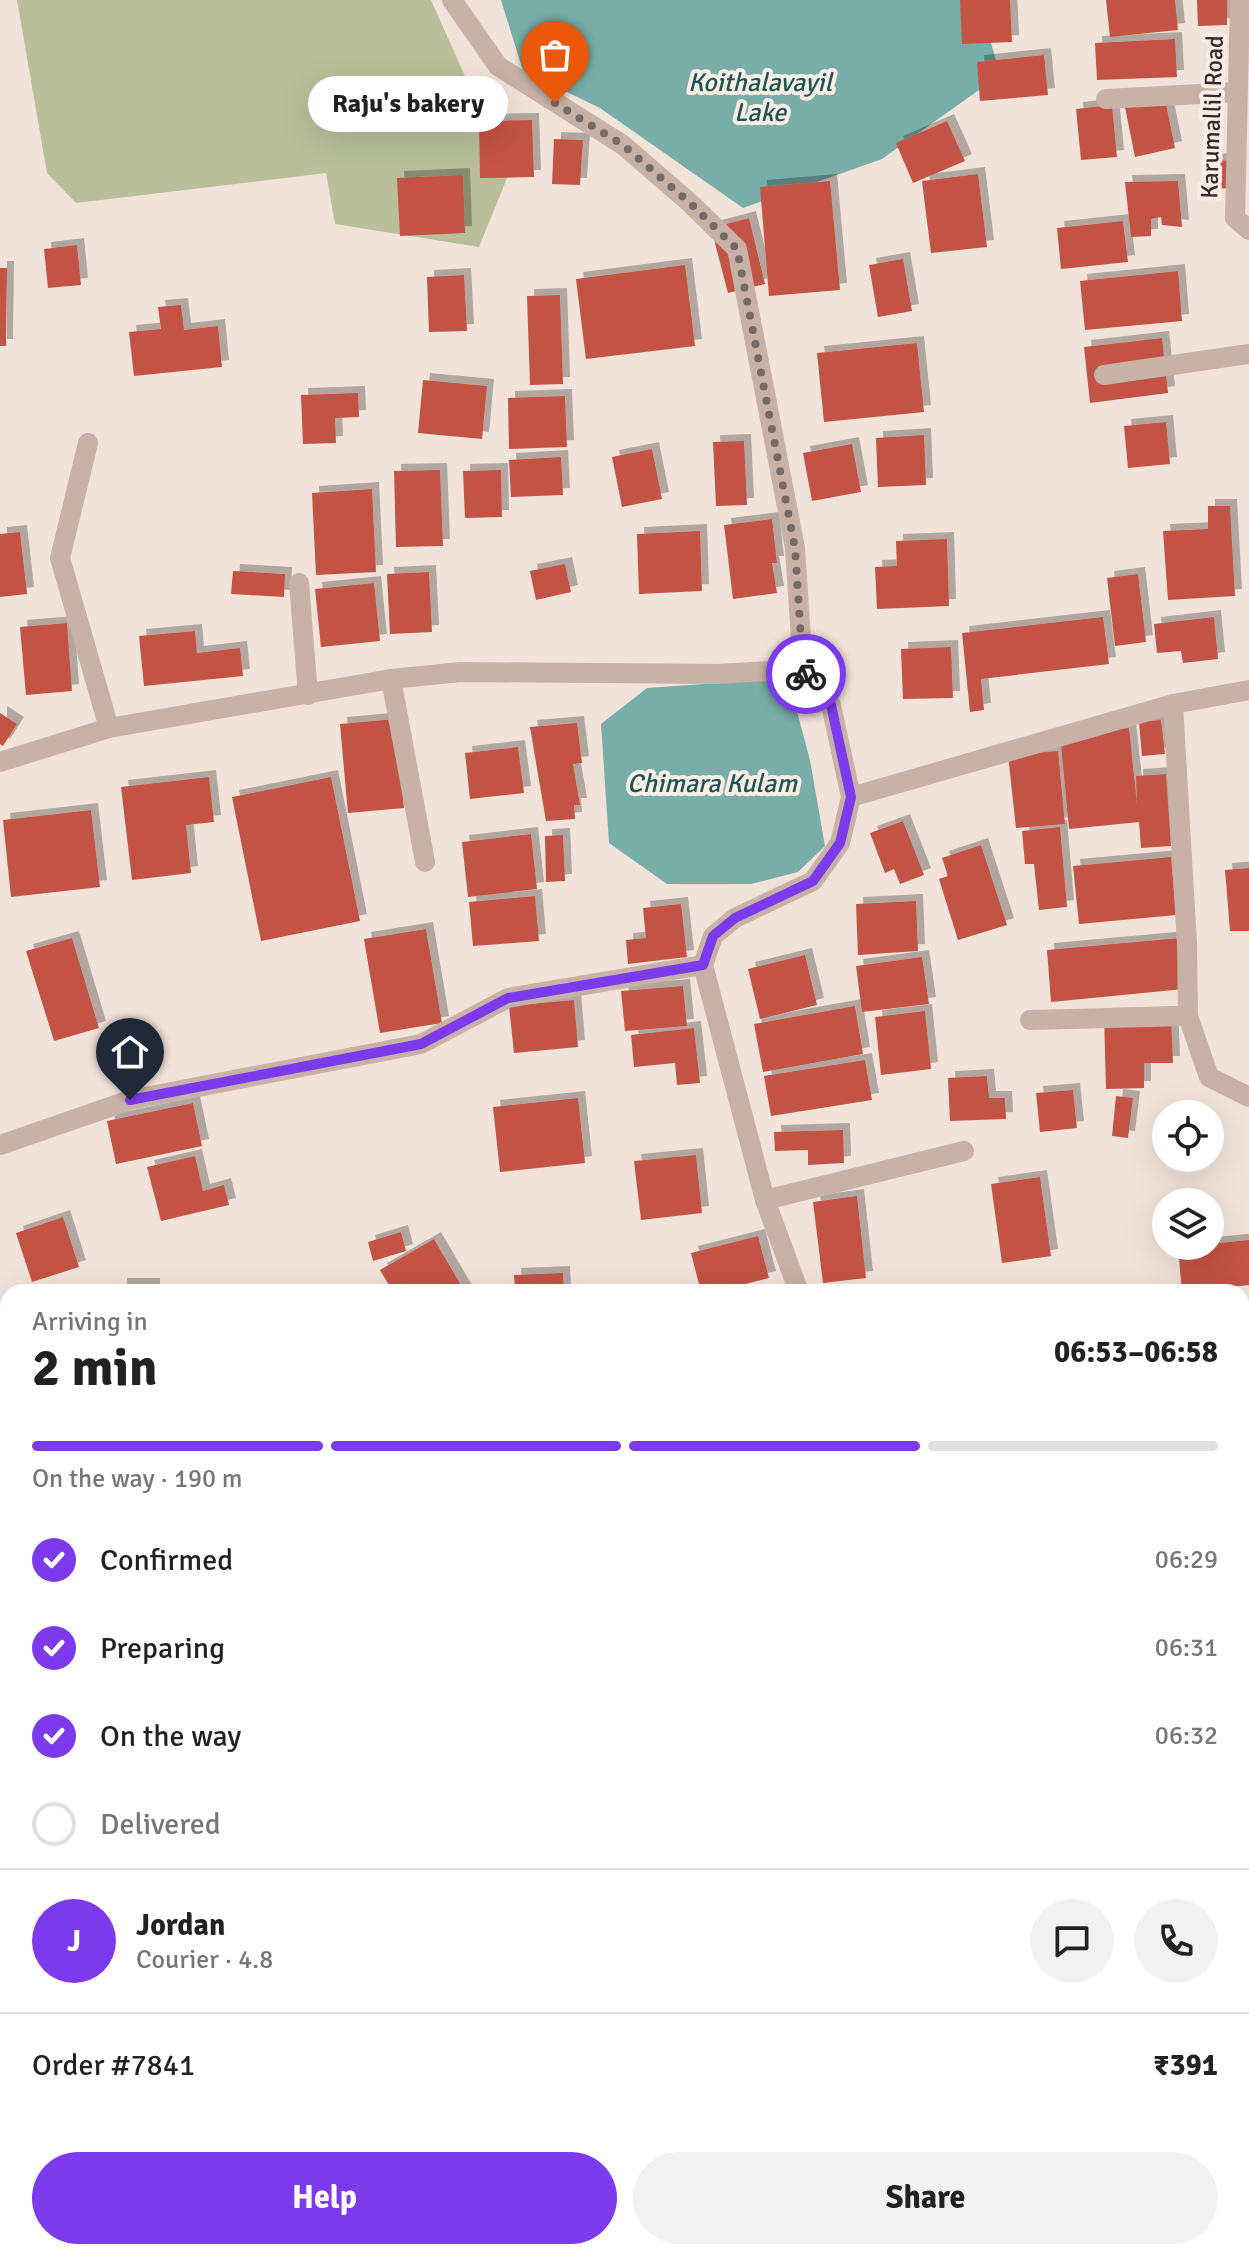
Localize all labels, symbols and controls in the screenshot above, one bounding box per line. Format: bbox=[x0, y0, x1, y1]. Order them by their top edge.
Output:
pin bbox=[521, 21, 589, 103]
icon: bag bbox=[533, 33, 577, 77]
street label: Karumallil Road bbox=[1194, 35, 1230, 199]
water label: Koithalavayil Lake bbox=[688, 67, 834, 129]
callout: Raju's bakery bbox=[307, 75, 507, 131]
text: Raju's bakery bbox=[332, 88, 484, 120]
courier bbox=[766, 634, 846, 714]
icon: bike bbox=[784, 652, 828, 696]
water label: Chimara Kulam bbox=[627, 768, 798, 800]
pin bbox=[96, 1018, 164, 1100]
icon: home bbox=[108, 1030, 152, 1074]
map controls bbox=[1152, 1100, 1224, 1260]
button: locate bbox=[1152, 1100, 1224, 1172]
button: layers bbox=[1152, 1188, 1224, 1260]
text: Arriving in bbox=[32, 1306, 148, 1338]
text: 06:53–06:58 bbox=[1054, 1334, 1218, 1371]
text: 2 min bbox=[32, 1336, 158, 1400]
text: On the way · 190 m bbox=[32, 1463, 242, 1495]
icon: check bbox=[32, 1538, 76, 1582]
text: Confirmed bbox=[100, 1542, 233, 1579]
text: 06:29 bbox=[1155, 1544, 1218, 1576]
icon: check bbox=[32, 1626, 76, 1670]
text: Preparing bbox=[100, 1630, 225, 1667]
text: 06:31 bbox=[1155, 1632, 1218, 1664]
icon: check bbox=[32, 1714, 76, 1758]
text: On the way bbox=[100, 1718, 241, 1755]
text: 06:32 bbox=[1155, 1720, 1218, 1752]
text: Delivered bbox=[100, 1806, 221, 1843]
button: chat bbox=[1030, 1899, 1114, 1983]
button: phone bbox=[1134, 1899, 1218, 1983]
text: Jordan bbox=[136, 1907, 225, 1944]
text: J bbox=[67, 1923, 81, 1960]
text: Courier · 4.8 bbox=[136, 1944, 273, 1976]
text: Order #7841 bbox=[32, 2047, 195, 2084]
text: ₹391 bbox=[1153, 2047, 1218, 2084]
button: Help bbox=[32, 2152, 617, 2244]
button: Share bbox=[633, 2152, 1218, 2244]

